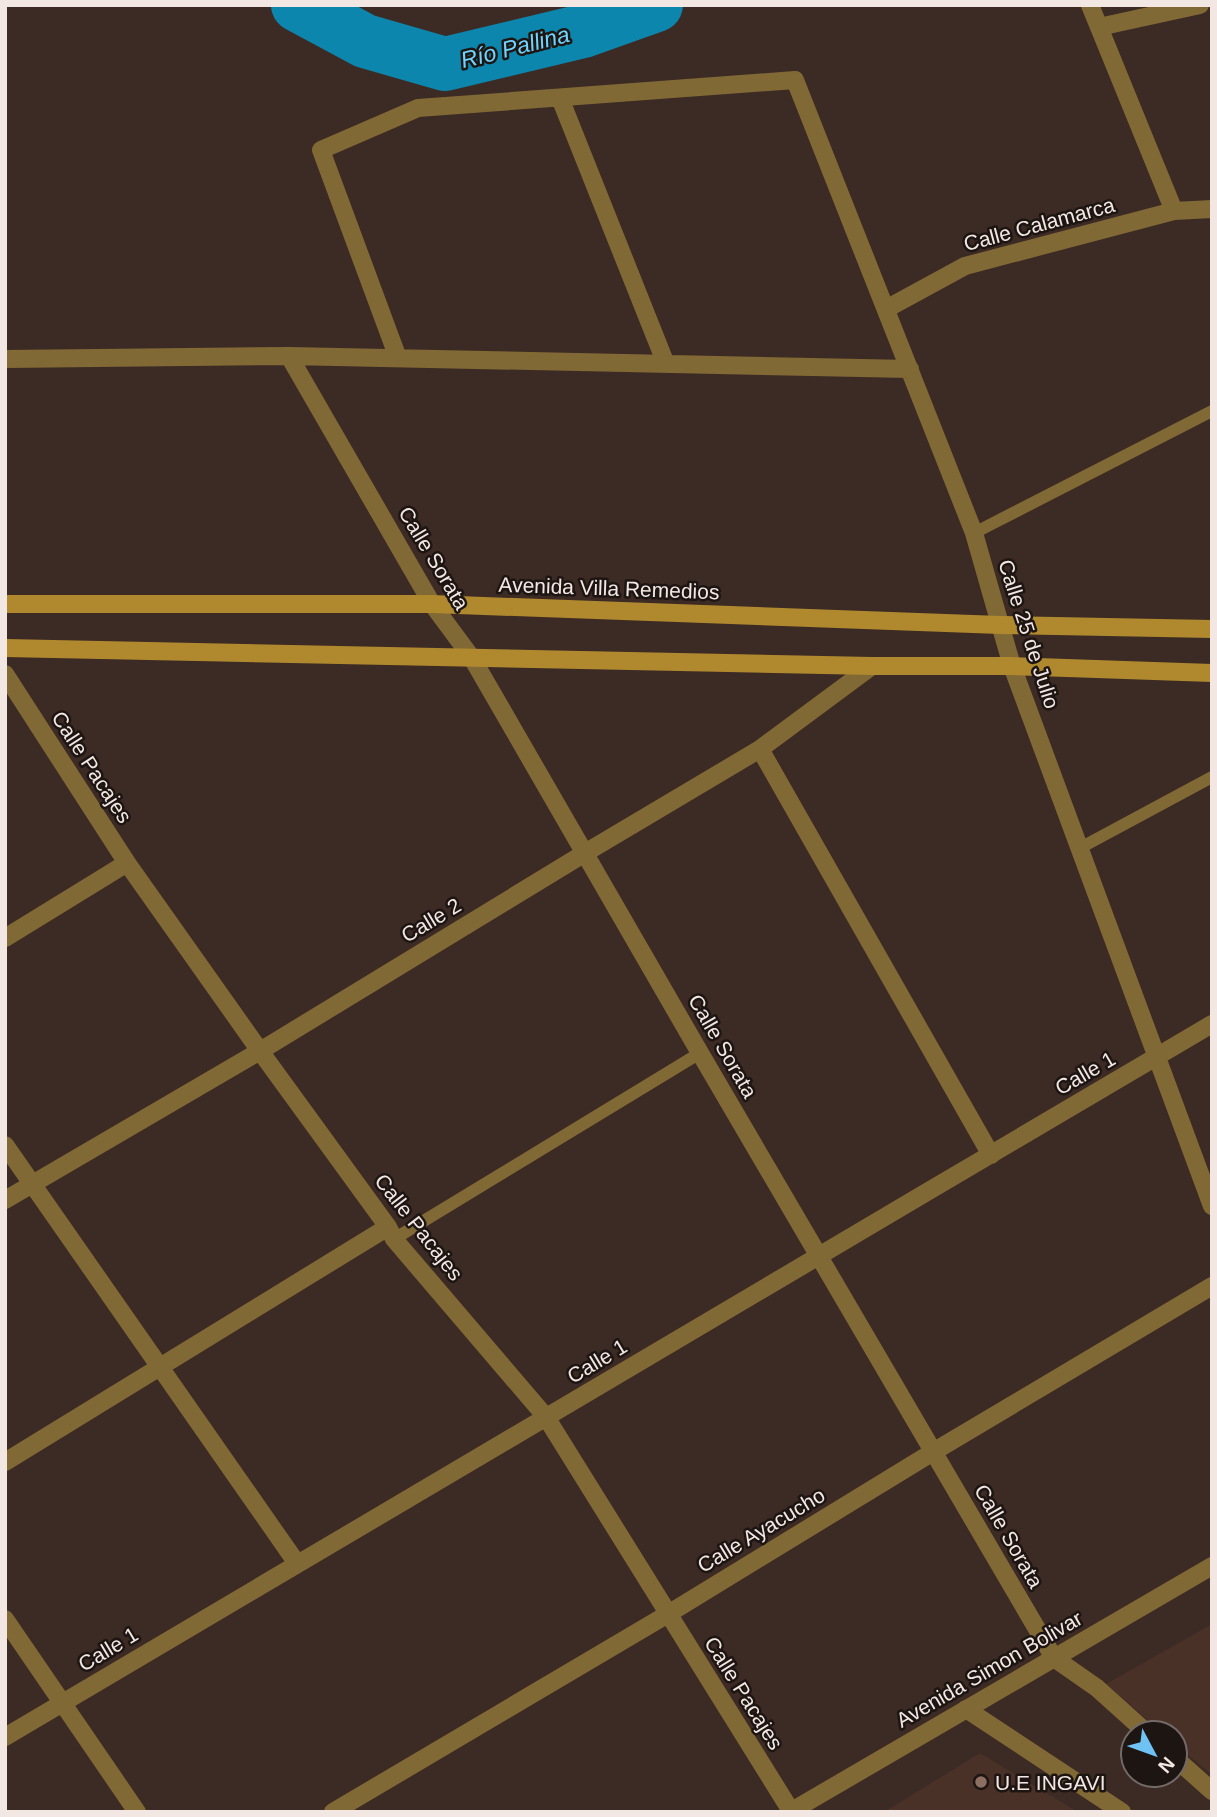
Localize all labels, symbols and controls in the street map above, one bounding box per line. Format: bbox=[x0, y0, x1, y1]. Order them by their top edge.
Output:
water label: Río Pallina bbox=[458, 21, 572, 73]
street label: Calle Calamarca bbox=[961, 193, 1117, 255]
street label: Calle Sorata bbox=[394, 503, 474, 614]
street label: Calle 25 de Julio bbox=[994, 557, 1064, 711]
street label: Avenida Villa Remedios bbox=[498, 573, 720, 603]
street label: Calle Pacajes bbox=[47, 707, 137, 827]
street label: Calle 2 bbox=[397, 893, 465, 947]
street label: Calle Sorata bbox=[684, 990, 762, 1102]
street label: Calle 1 bbox=[1051, 1047, 1119, 1099]
street label: Calle Pacajes bbox=[370, 1169, 468, 1285]
street label: Calle 1 bbox=[563, 1334, 631, 1388]
street label: Calle Sorata bbox=[970, 1480, 1048, 1592]
street label: Calle Ayacucho bbox=[693, 1483, 829, 1577]
street label: Avenida Simon Bolivar bbox=[892, 1606, 1086, 1732]
street label: Calle 1 bbox=[74, 1622, 142, 1676]
street label: Calle Pacajes bbox=[700, 1632, 788, 1754]
north arrow bbox=[1119, 1719, 1189, 1789]
text: N bbox=[1154, 1753, 1179, 1777]
place label: U.E INGAVI bbox=[995, 1771, 1105, 1794]
marker: U.E INGAVI bbox=[973, 1774, 989, 1790]

